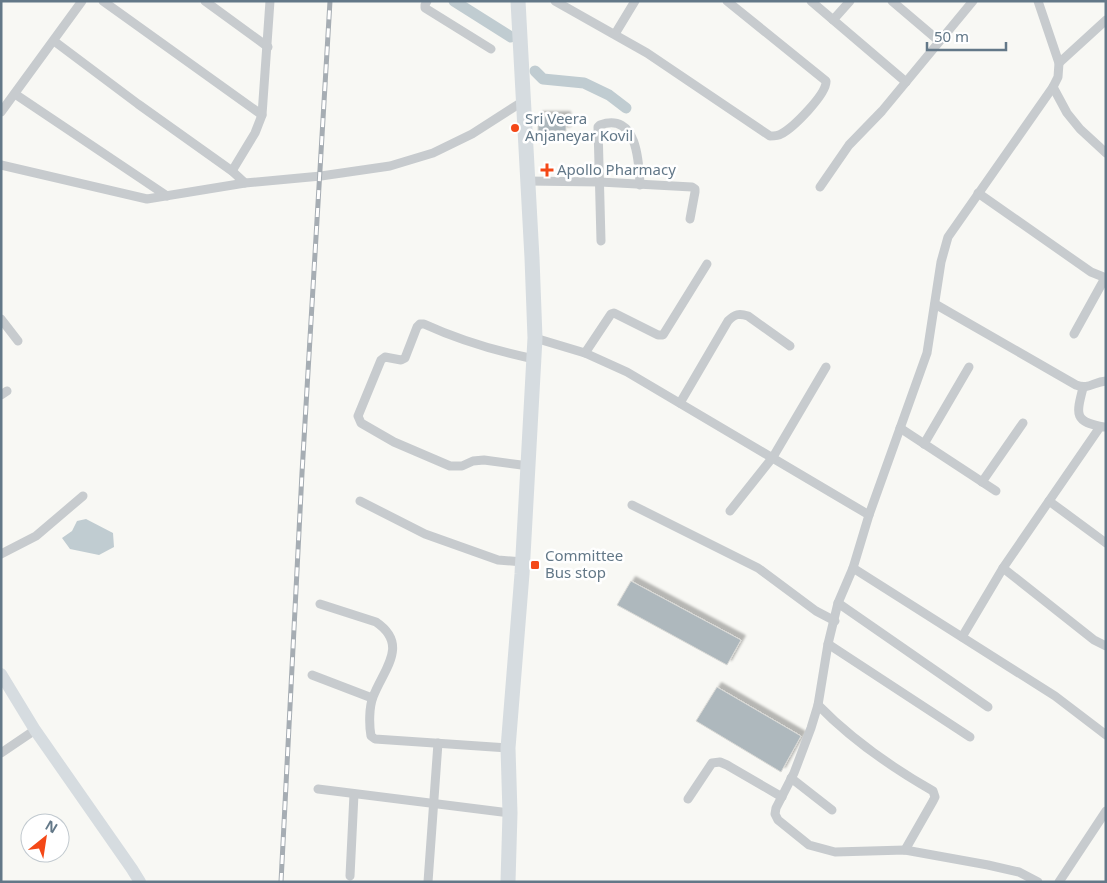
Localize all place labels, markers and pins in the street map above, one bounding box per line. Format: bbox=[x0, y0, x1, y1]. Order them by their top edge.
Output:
place label: Sri Veera Anjaneyar Kovil bbox=[525, 108, 633, 145]
marker: Sri Veera Anjaneyar Kovil bbox=[509, 122, 521, 134]
place label: Apollo Pharmacy bbox=[557, 159, 676, 179]
marker: Apollo Pharmacy bbox=[541, 164, 553, 176]
place label: Committee Bus stop bbox=[545, 545, 623, 582]
marker: Committee Bus stop bbox=[529, 559, 541, 571]

